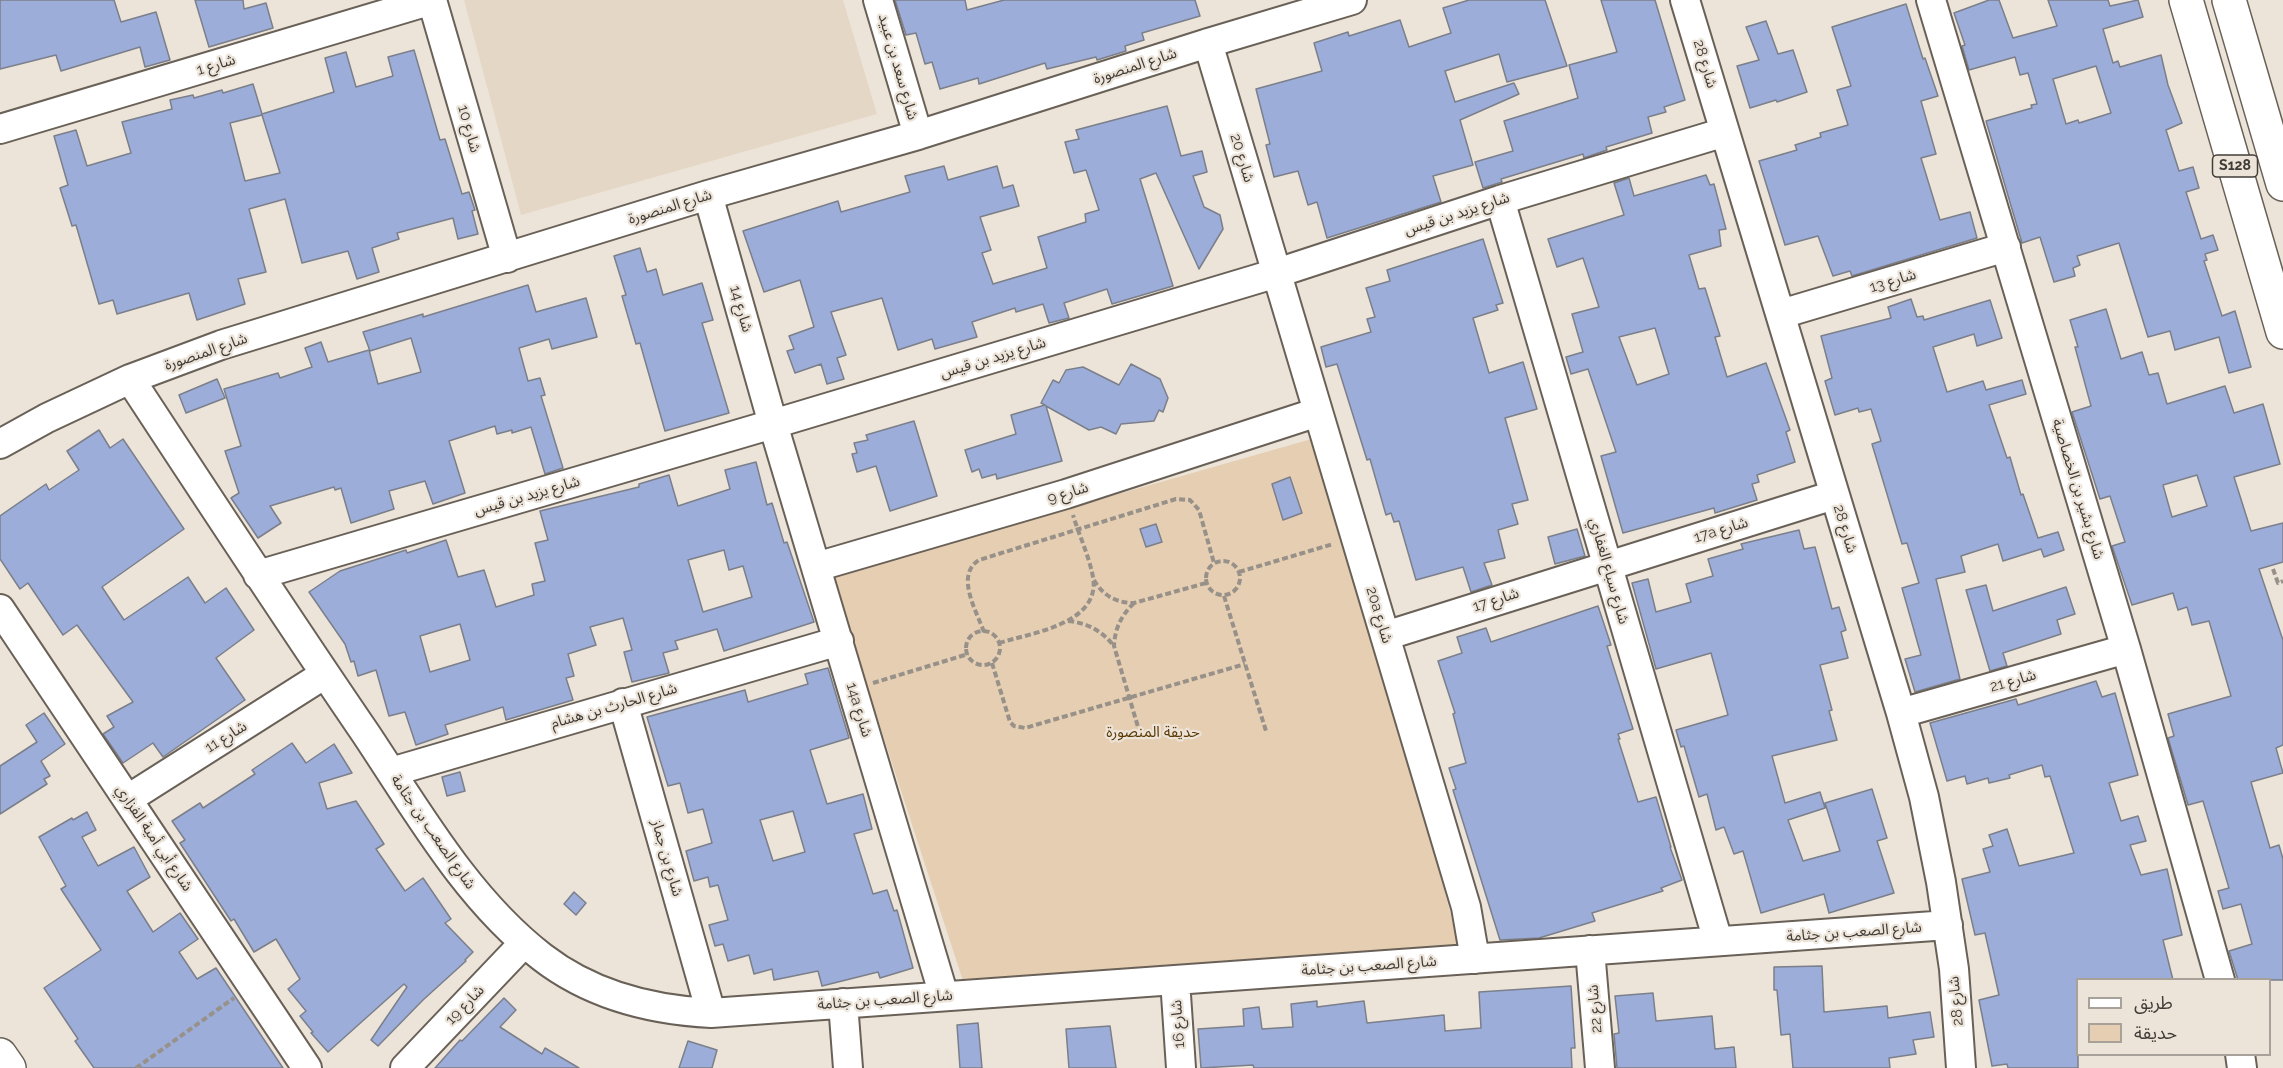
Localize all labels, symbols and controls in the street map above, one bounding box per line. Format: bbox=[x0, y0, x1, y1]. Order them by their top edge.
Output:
street label: شارع سعد بن عبيد bbox=[874, 12, 922, 122]
street label: شارع 28 bbox=[1689, 38, 1721, 90]
street label: شارع المنصورة bbox=[1091, 44, 1179, 88]
street label: شارع 1 bbox=[194, 51, 238, 79]
street label: شارع 10 bbox=[454, 103, 484, 155]
street label: شارع 20 bbox=[1226, 131, 1258, 185]
road number: S128 bbox=[2212, 155, 2258, 177]
street label: شارع المنصورة bbox=[626, 186, 714, 228]
street label: شارع يزيد بن قيس bbox=[1402, 189, 1512, 239]
street label: شارع 13 bbox=[1868, 265, 1918, 297]
street label: شارع 14 bbox=[726, 284, 756, 334]
street label: شارع المنصورة bbox=[162, 329, 250, 375]
street label: شارع يزيد بن قيس bbox=[938, 333, 1048, 383]
street label: شارع بشير بن الخصاصية bbox=[2048, 417, 2108, 561]
street label: شارع يزيد بن قيس bbox=[472, 472, 582, 520]
street label: شارع 9 bbox=[1045, 478, 1091, 508]
street label: شارع 28 bbox=[1829, 503, 1861, 555]
street label: 17a شارع bbox=[1692, 513, 1750, 547]
street label: شارع سباع الغفاري bbox=[1585, 516, 1633, 626]
street label: شارع 17 bbox=[1471, 584, 1521, 616]
street label: 20a شارع bbox=[1362, 585, 1396, 645]
street label: شارع 21 bbox=[1988, 666, 2038, 696]
street label: شارع الحارث بن هشام bbox=[549, 679, 679, 733]
street label: 14a شارع bbox=[842, 681, 876, 739]
street label: شارع 11 bbox=[202, 717, 250, 757]
park label: حديقة المنصورة bbox=[1106, 723, 1200, 741]
street label: شارع الصعب بن جثامة bbox=[387, 771, 479, 893]
street label: شارع أبي أمية الفزاري bbox=[112, 781, 196, 895]
street label: شارع بن جماز bbox=[647, 817, 687, 899]
street label: شارع الصعب بن جثامة bbox=[1786, 918, 1922, 946]
street label: شارع الصعب بن جثامة bbox=[1301, 952, 1437, 980]
street label: شارع 28 bbox=[1945, 975, 1967, 1027]
legend bbox=[2076, 978, 2271, 1056]
street label: شارع 19 bbox=[442, 981, 488, 1029]
street label: شارع 22 bbox=[1584, 984, 1606, 1034]
street label: شارع الصعب بن جثامة bbox=[817, 986, 953, 1014]
text: طريق bbox=[2134, 992, 2173, 1013]
street label: شارع 16 bbox=[1167, 999, 1189, 1049]
text: حديقة bbox=[2134, 1022, 2177, 1043]

